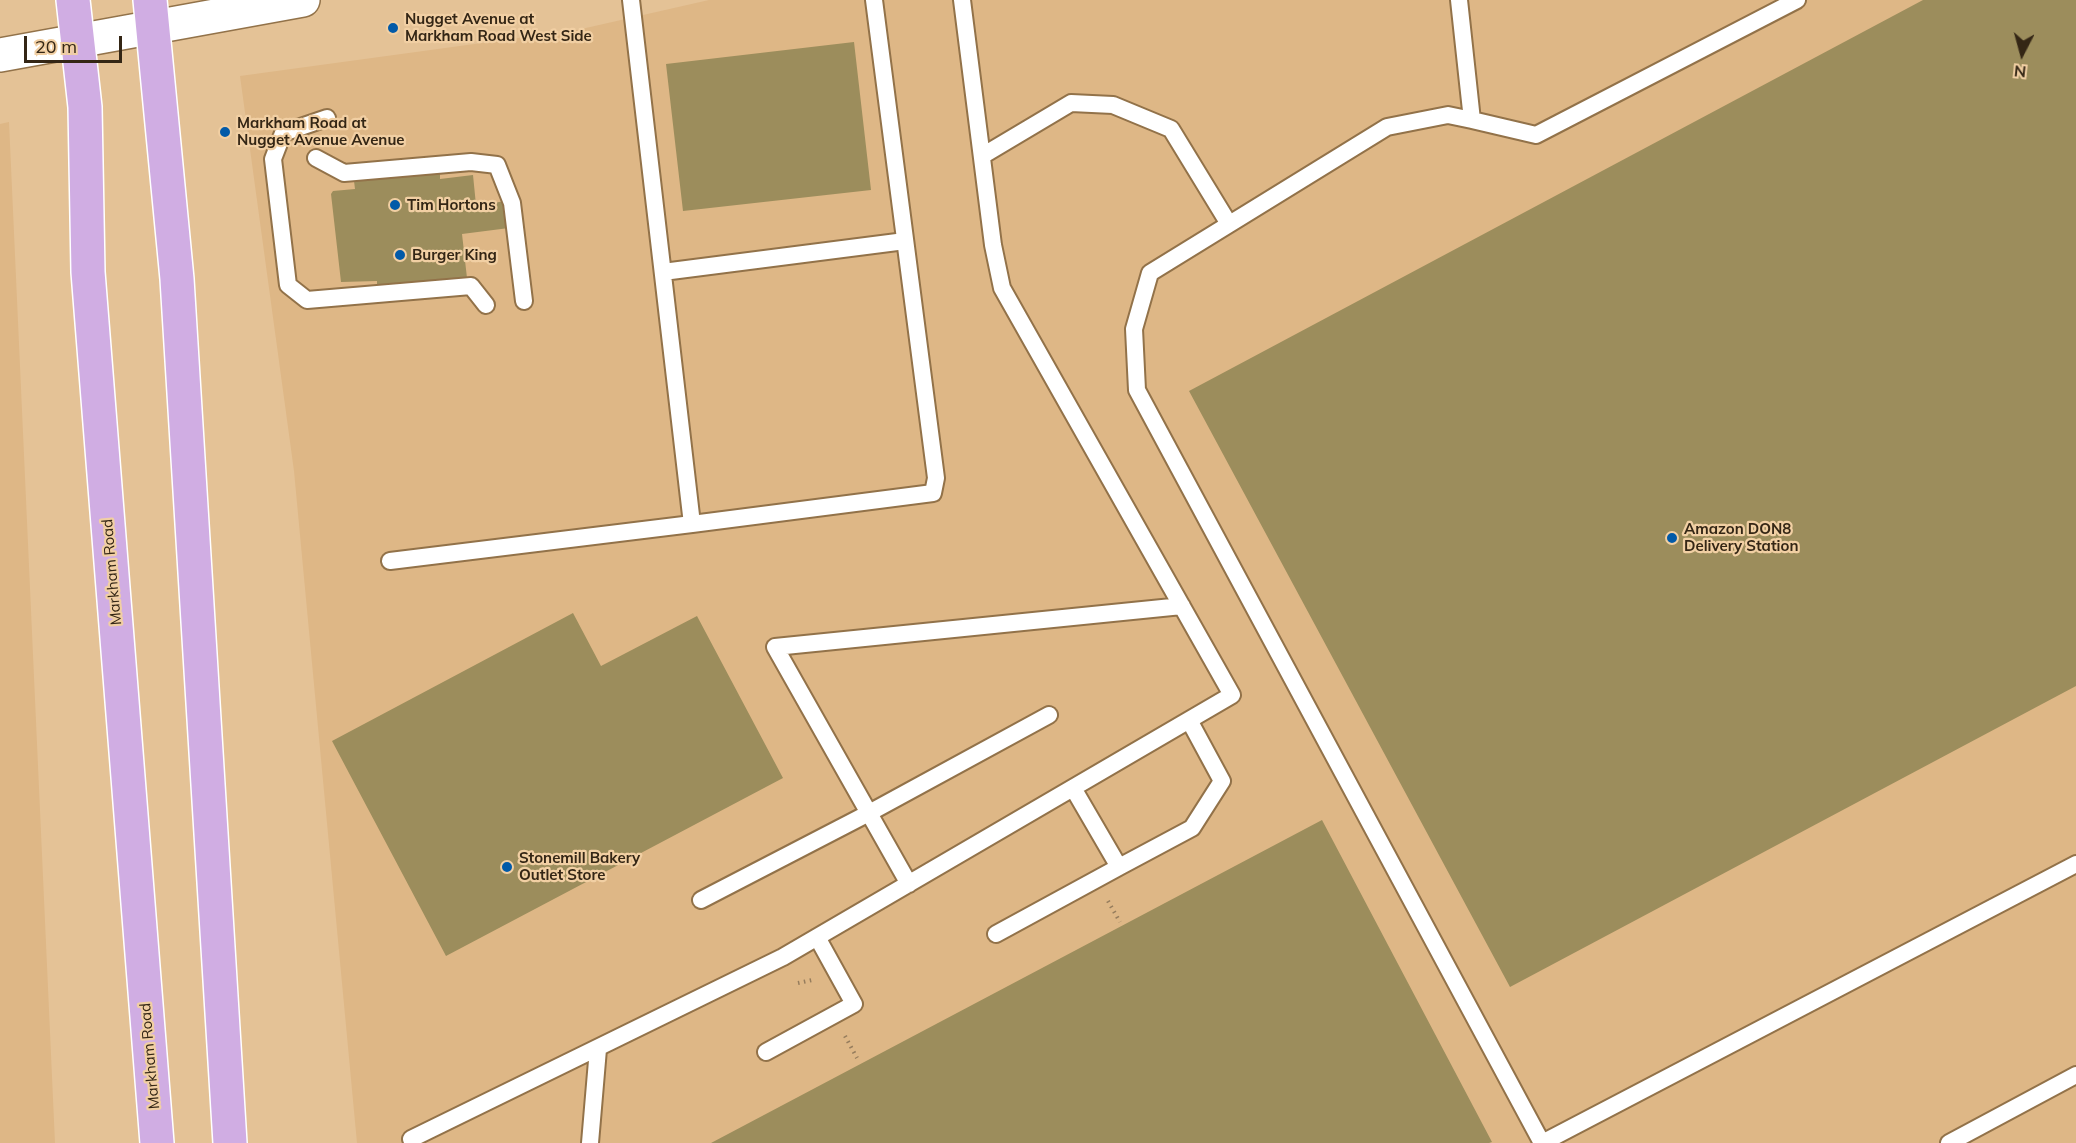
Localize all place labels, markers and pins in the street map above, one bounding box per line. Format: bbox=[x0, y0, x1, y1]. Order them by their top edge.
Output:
place label: Nugget Avenue at Markham Road West Side bbox=[405, 10, 592, 45]
marker: Nugget Avenue at Markham Road West Side bbox=[386, 21, 400, 35]
place label: Markham Road at Nugget Avenue Avenue bbox=[237, 114, 405, 149]
marker: Markham Road at Nugget Avenue Avenue bbox=[218, 125, 232, 139]
place label: Tim Hortons bbox=[407, 196, 496, 214]
marker: Tim Hortons bbox=[388, 198, 402, 212]
place label: Burger King bbox=[412, 246, 497, 264]
marker: Burger King bbox=[393, 248, 407, 262]
place label: Amazon DON8 Delivery Station bbox=[1684, 520, 1798, 555]
marker: Amazon DON8 Delivery Station bbox=[1665, 531, 1679, 545]
place label: Stonemill Bakery Outlet Store bbox=[519, 849, 640, 884]
marker: Stonemill Bakery Outlet Store bbox=[500, 860, 514, 874]

